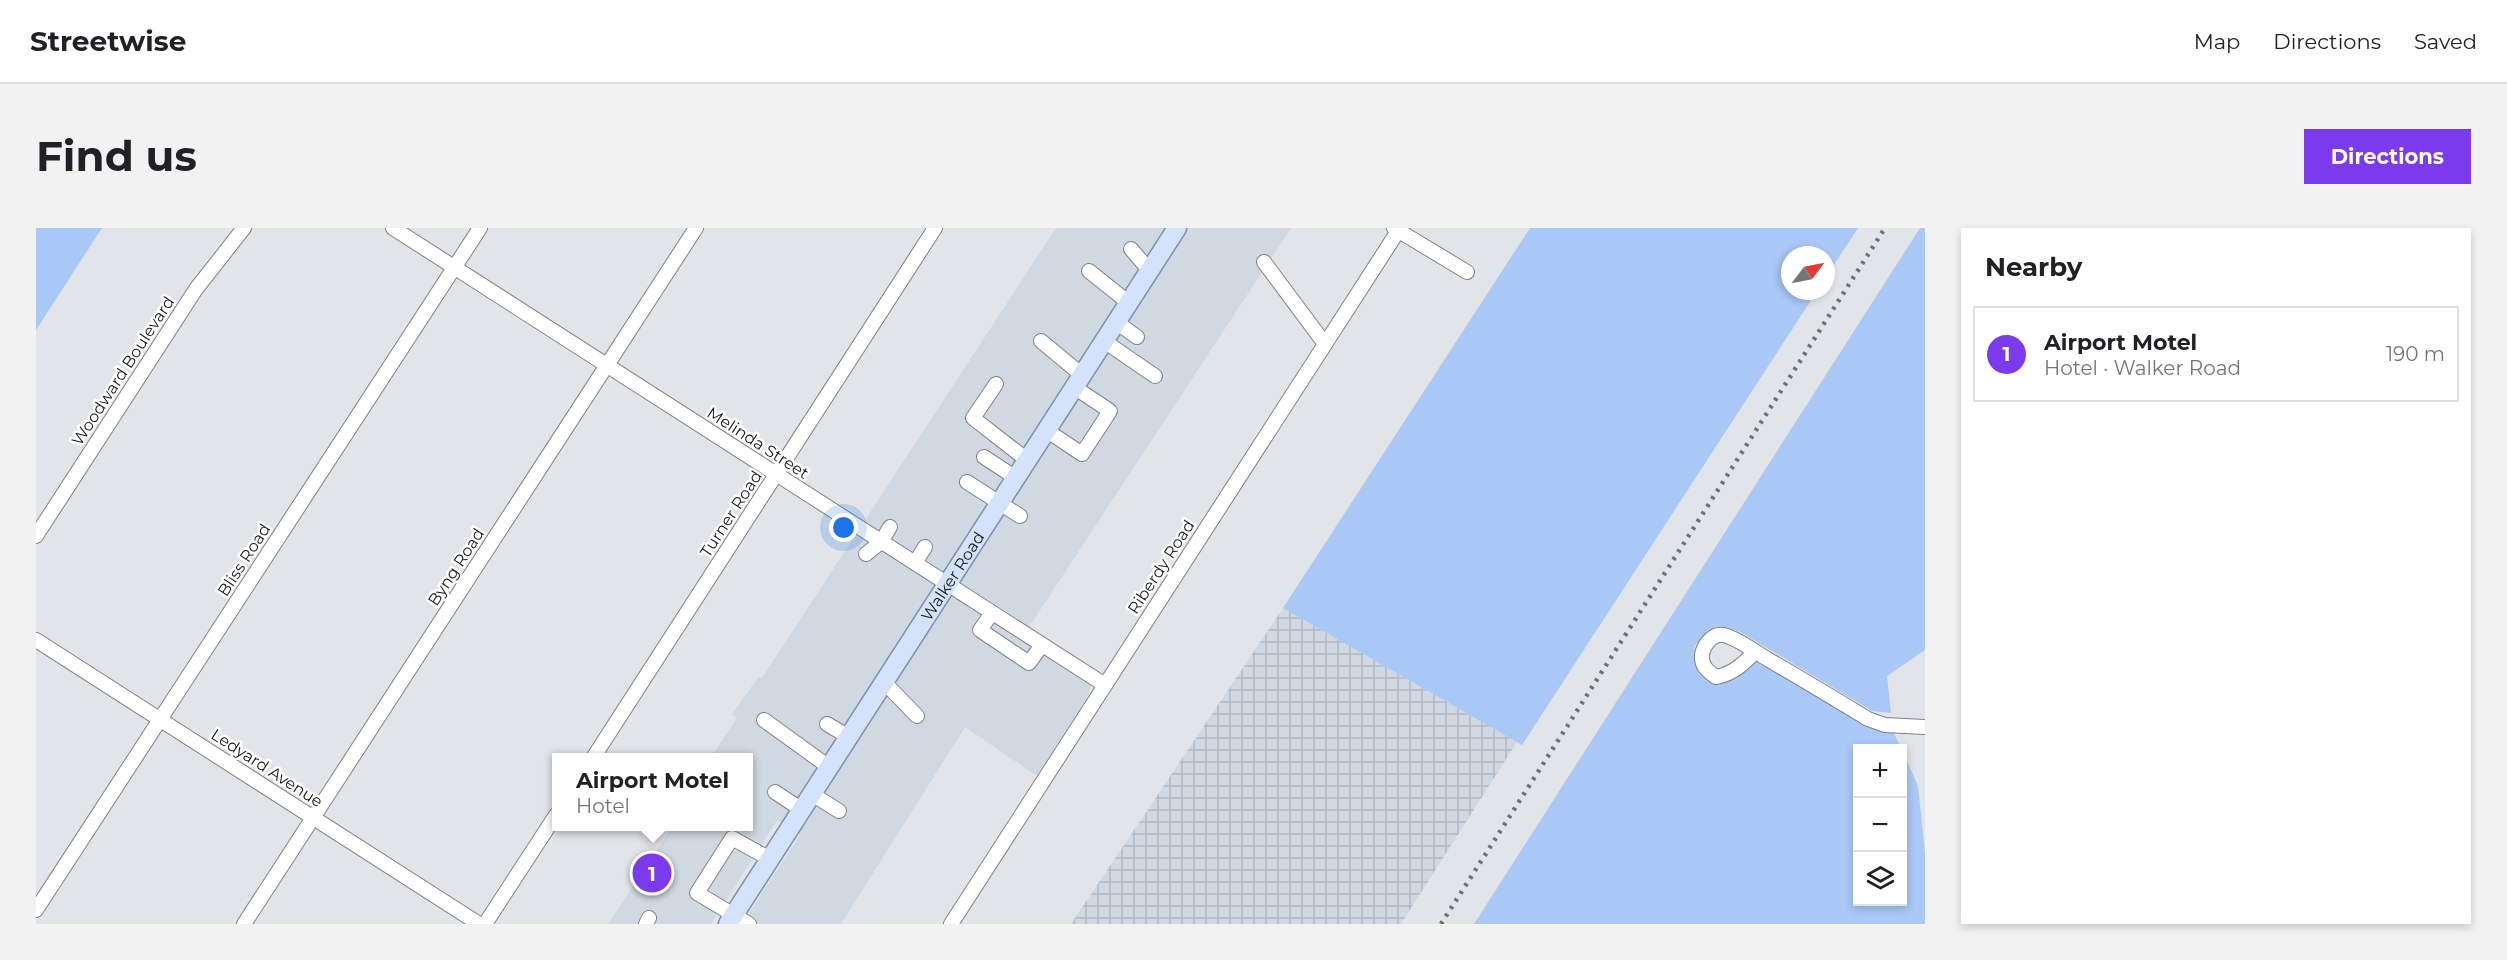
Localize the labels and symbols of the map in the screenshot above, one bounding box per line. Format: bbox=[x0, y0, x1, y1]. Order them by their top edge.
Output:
north arrow bbox=[1781, 246, 1835, 300]
street label: Woodward Boulevard bbox=[68, 293, 178, 449]
street label: Melinda Street bbox=[704, 403, 813, 483]
street label: Turner Road bbox=[696, 467, 766, 561]
your location bbox=[829, 513, 858, 542]
street label: Riberdy Road bbox=[1124, 517, 1198, 617]
street label: Bliss Road bbox=[214, 520, 274, 600]
street label: Byng Road bbox=[424, 525, 488, 609]
street label: Walker Road bbox=[917, 528, 988, 624]
street label: Ledyard Avenue bbox=[208, 725, 326, 811]
pin: 1 bbox=[632, 850, 672, 896]

